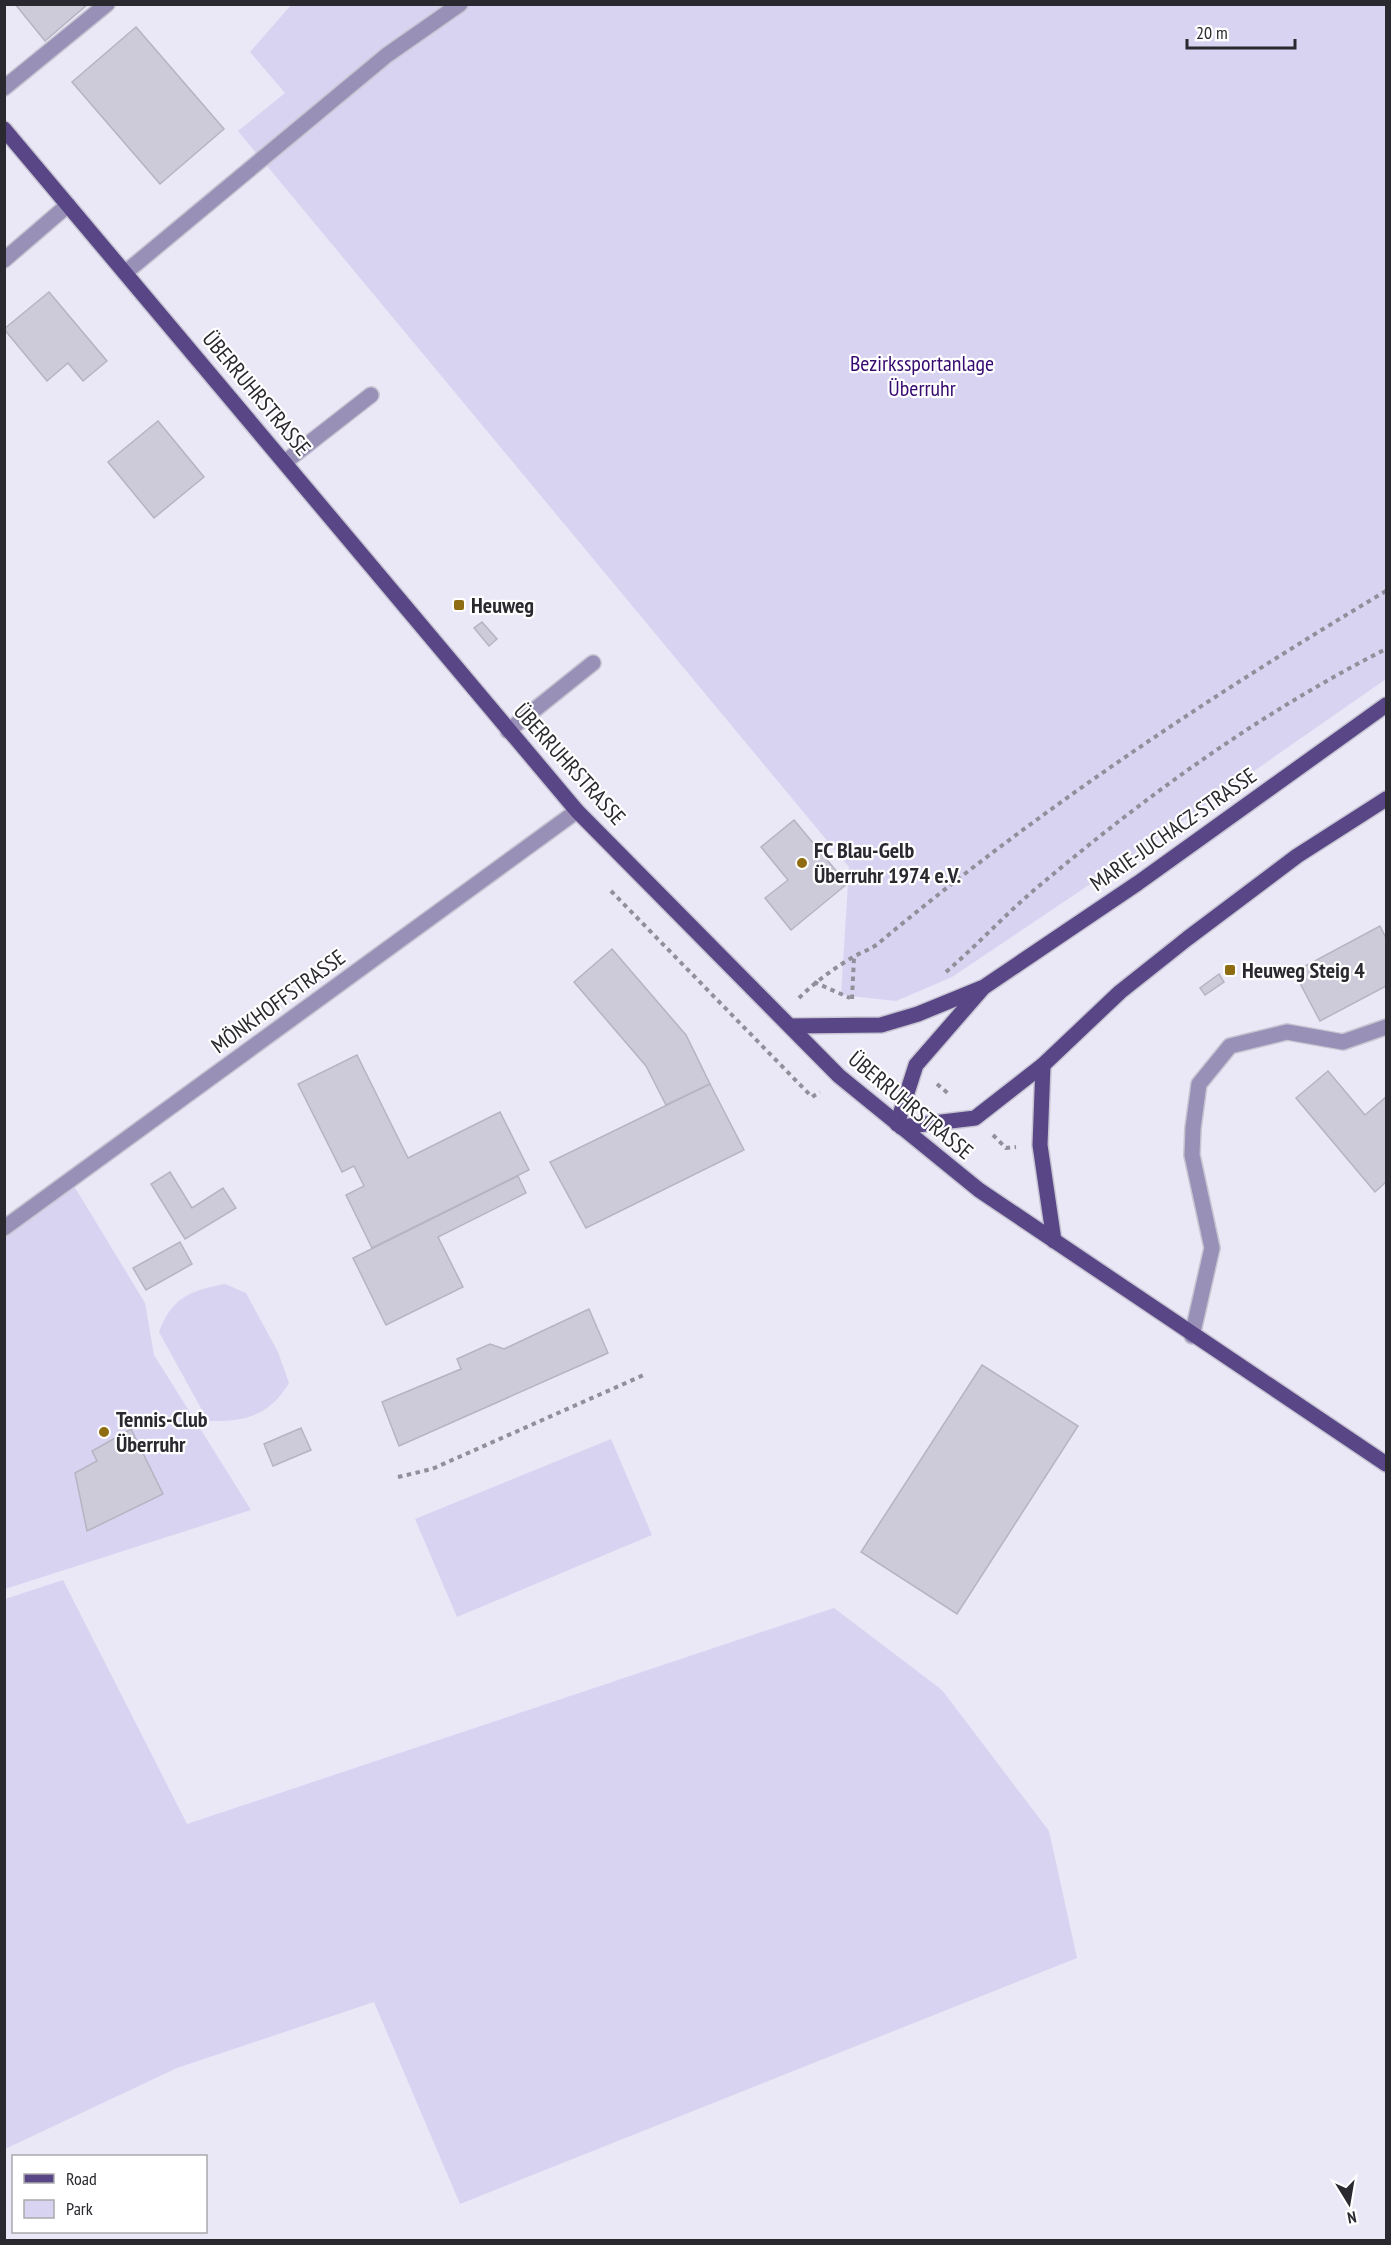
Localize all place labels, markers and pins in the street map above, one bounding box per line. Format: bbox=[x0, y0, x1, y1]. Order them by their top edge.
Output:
place label: Heuweg bbox=[471, 591, 534, 619]
marker: Heuweg bbox=[452, 598, 466, 612]
place label: FC Blau-Gelb Überruhr 1974 e.V. bbox=[814, 836, 961, 889]
marker: FC Blau-Gelb Überruhr 1974 e.V. bbox=[795, 856, 809, 870]
place label: Heuweg Steig 4 bbox=[1242, 956, 1365, 984]
marker: Heuweg Steig 4 bbox=[1223, 963, 1237, 977]
place label: Tennis-Club Überruhr bbox=[116, 1405, 208, 1458]
marker: Tennis-Club Überruhr bbox=[97, 1425, 111, 1439]

